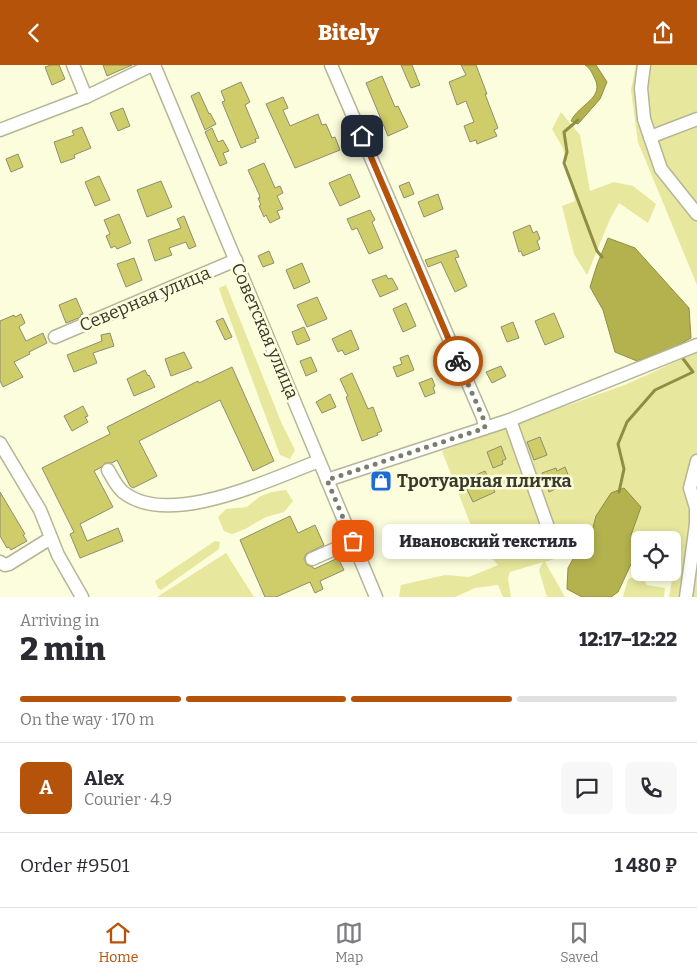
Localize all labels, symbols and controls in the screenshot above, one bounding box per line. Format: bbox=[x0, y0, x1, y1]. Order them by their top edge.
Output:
icon: back bbox=[20, 19, 48, 47]
text: Bitely bbox=[318, 19, 379, 46]
icon: share bbox=[649, 19, 677, 47]
pin bbox=[341, 115, 383, 157]
icon: home bbox=[348, 122, 376, 150]
street label: Советская улица bbox=[226, 260, 304, 403]
street label: Северная улица bbox=[76, 261, 214, 337]
courier bbox=[433, 336, 483, 386]
icon: bike bbox=[444, 347, 472, 375]
shop icon: Тротуарная плитка bbox=[369, 469, 393, 493]
place label: Тротуарная плитка bbox=[397, 470, 572, 492]
pin bbox=[332, 520, 374, 562]
callout: Ивановский текстиль bbox=[383, 523, 596, 559]
icon: bag bbox=[339, 527, 367, 555]
map controls bbox=[631, 531, 681, 581]
button: locate bbox=[631, 531, 681, 581]
text: Ивановский текстиль bbox=[399, 532, 577, 551]
text: Arriving in bbox=[20, 611, 99, 630]
text: 12:17–12:22 bbox=[579, 628, 677, 651]
text: 2 min bbox=[20, 630, 106, 668]
text: On the way · 170 m bbox=[20, 710, 154, 729]
button: chat bbox=[561, 762, 613, 814]
button: phone bbox=[625, 762, 677, 814]
text: Alex bbox=[84, 767, 124, 790]
text: A bbox=[39, 776, 53, 799]
text: Courier · 4.9 bbox=[84, 790, 172, 809]
text: Order #9501 bbox=[20, 854, 129, 877]
text: 1 480 ₽ bbox=[614, 854, 677, 877]
tab: Home bbox=[98, 919, 138, 966]
tab: Map bbox=[335, 919, 363, 966]
tab: Saved bbox=[560, 919, 599, 966]

